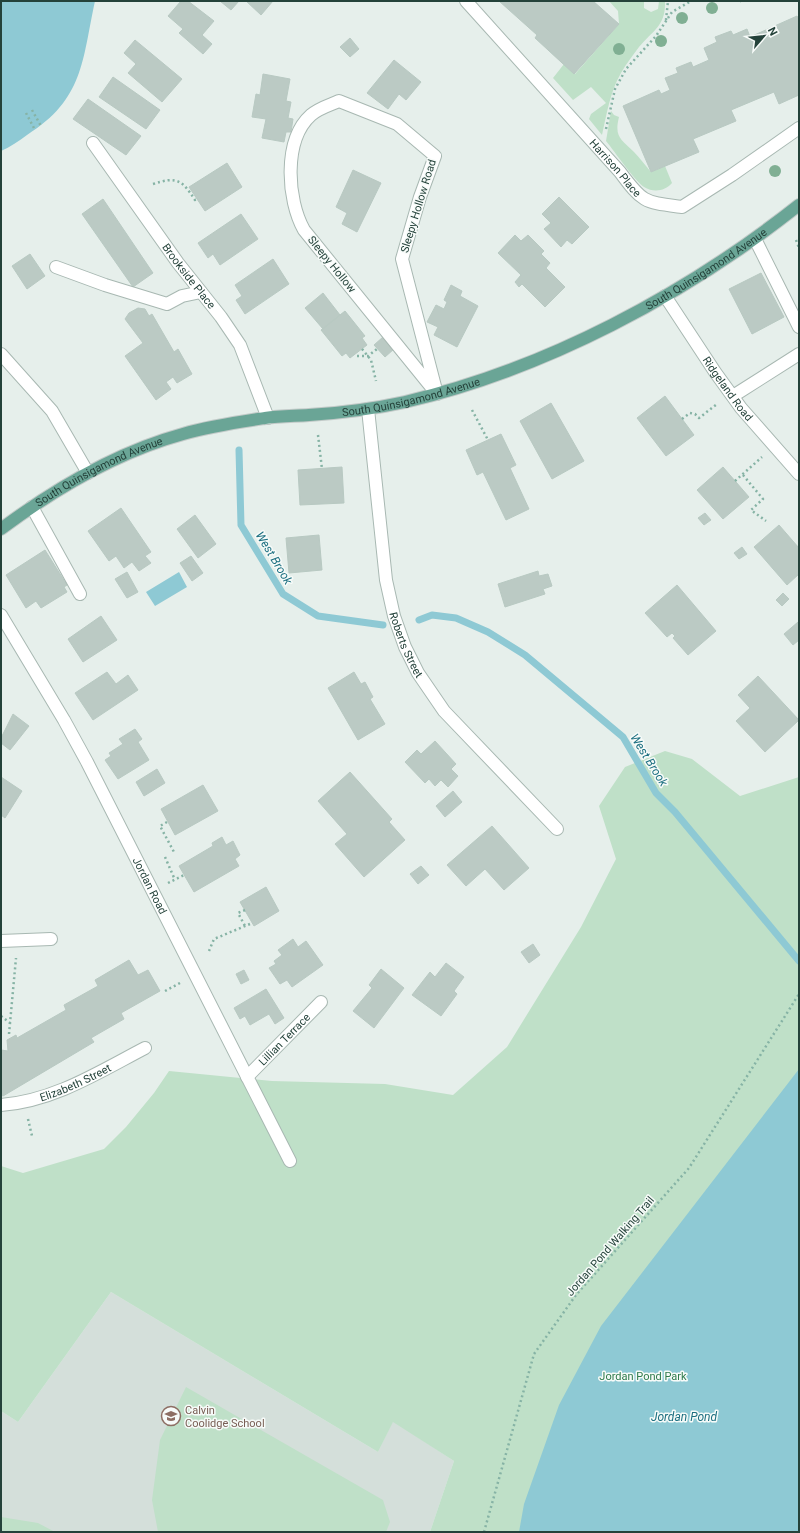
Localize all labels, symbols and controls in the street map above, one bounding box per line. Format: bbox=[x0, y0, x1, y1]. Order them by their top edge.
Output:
north arrow bbox=[744, 16, 784, 56]
text: N bbox=[765, 25, 780, 38]
street label: Harrison Place bbox=[587, 137, 644, 200]
street label: Sleepy Hollow Road bbox=[398, 158, 439, 254]
street label: South Quinsigamond Avenue bbox=[643, 226, 770, 313]
street label: Sleepy Hollow bbox=[305, 233, 359, 296]
street label: Brookside Place bbox=[159, 241, 218, 312]
street label: Ridgeland Road bbox=[700, 354, 755, 424]
street label: South Quinsigamond Avenue bbox=[341, 375, 482, 419]
street label: South Quinsigamond Avenue bbox=[33, 435, 165, 510]
water label: West Brook bbox=[253, 529, 296, 588]
street label: Roberts Street bbox=[386, 611, 426, 681]
water label: West Brook bbox=[627, 731, 671, 790]
street label: Jordan Road bbox=[130, 855, 169, 917]
street label: Lillian Terrace bbox=[256, 1011, 313, 1068]
street label: Elizabeth Street bbox=[38, 1061, 114, 1104]
street label: Jordan Pond Walking Trail bbox=[564, 1194, 657, 1299]
park label: Jordan Pond Park bbox=[599, 1370, 687, 1383]
place label: Calvin Coolidge School bbox=[185, 1404, 265, 1430]
school or university icon: Calvin Coolidge School bbox=[160, 1405, 182, 1427]
water label: Jordan Pond bbox=[651, 1410, 717, 1424]

